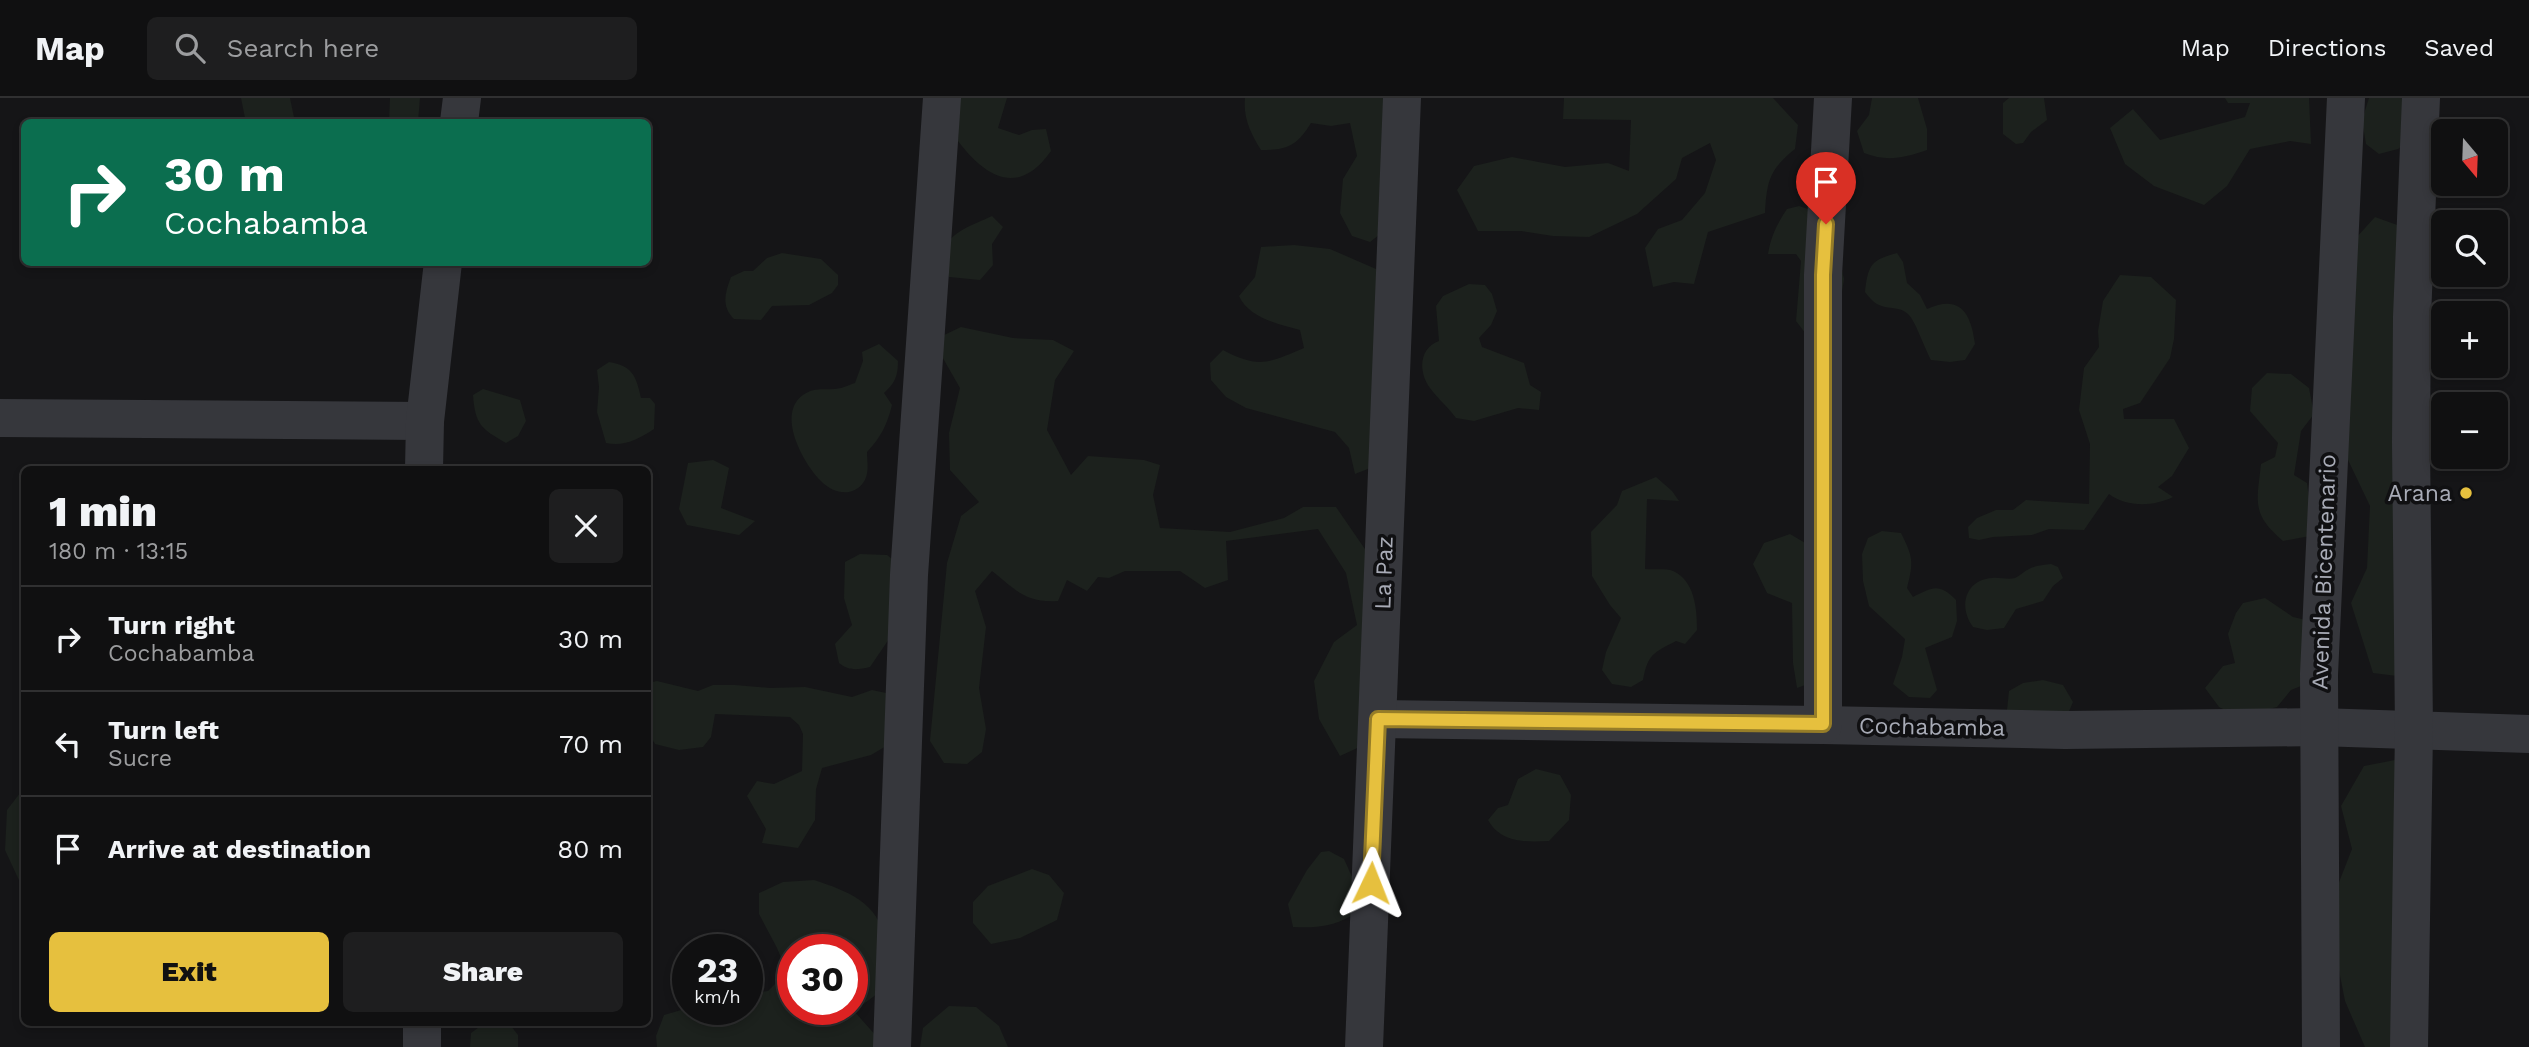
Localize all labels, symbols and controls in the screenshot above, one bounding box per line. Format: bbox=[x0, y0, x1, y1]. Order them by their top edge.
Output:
search box bbox=[147, 17, 637, 80]
text: Map bbox=[35, 29, 105, 68]
icon: search bbox=[171, 29, 209, 67]
text: Search here bbox=[227, 33, 379, 63]
text: Map bbox=[2181, 34, 2230, 62]
text: Directions bbox=[2268, 34, 2386, 62]
text: Saved bbox=[2424, 34, 2494, 62]
north arrow bbox=[2431, 119, 2508, 196]
map controls bbox=[2431, 119, 2508, 469]
text: 30 m bbox=[164, 145, 285, 203]
icon: right bbox=[49, 147, 140, 238]
pin bbox=[1796, 152, 1856, 224]
icon: arrive bbox=[1807, 163, 1845, 201]
text: Cochabamba bbox=[164, 204, 368, 242]
button: search bbox=[2431, 210, 2508, 287]
button: + bbox=[2431, 301, 2508, 378]
button: − bbox=[2431, 392, 2508, 469]
street label: Avenida Bicentenario bbox=[2306, 454, 2342, 690]
place label: Arana bbox=[2387, 480, 2452, 507]
marker: Arana bbox=[2458, 485, 2474, 501]
text: 1 min bbox=[49, 487, 157, 536]
button: close bbox=[549, 489, 623, 563]
street label: La Paz bbox=[1369, 536, 1399, 610]
text: 180 m · 13:15 bbox=[49, 538, 188, 565]
text: Turn right bbox=[108, 610, 235, 640]
icon: right bbox=[49, 620, 87, 658]
text: 30 m bbox=[558, 624, 623, 654]
text: Cochabamba bbox=[108, 640, 255, 667]
street label: Cochabamba bbox=[1859, 712, 2005, 742]
text: Turn left bbox=[108, 715, 219, 745]
icon: left bbox=[49, 725, 87, 763]
text: 70 m bbox=[559, 729, 623, 759]
text: Sucre bbox=[108, 745, 172, 772]
icon: arrive bbox=[49, 830, 87, 868]
text: Arrive at destination bbox=[108, 834, 371, 864]
text: 80 m bbox=[557, 834, 623, 864]
position arrow bbox=[1334, 846, 1408, 920]
button: Exit bbox=[49, 932, 329, 1012]
button: Share bbox=[343, 932, 623, 1012]
speed limit sign: 30 bbox=[777, 934, 868, 1025]
text: 23 bbox=[697, 949, 738, 991]
text: km/h bbox=[694, 986, 741, 1007]

